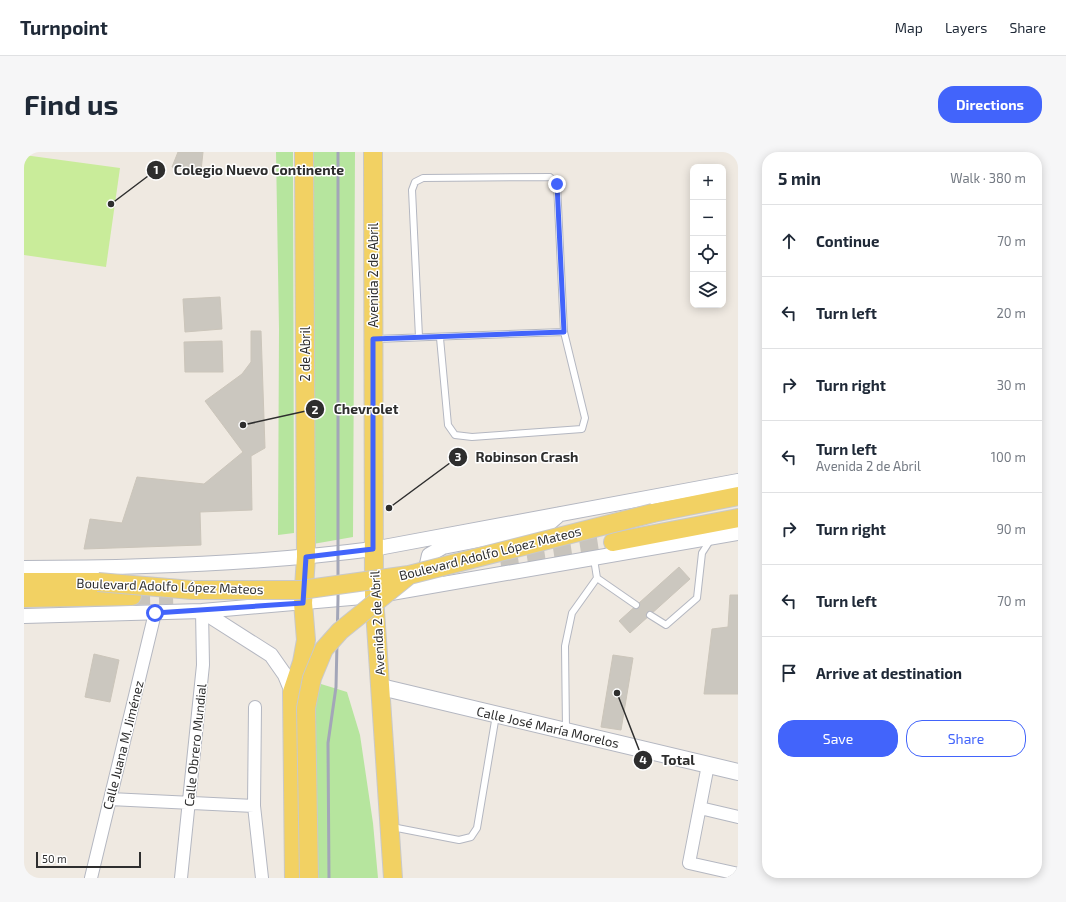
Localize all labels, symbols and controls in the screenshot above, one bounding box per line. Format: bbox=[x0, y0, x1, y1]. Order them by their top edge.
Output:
text: Turnpoint bbox=[20, 16, 108, 39]
text: Map bbox=[895, 19, 923, 36]
text: Layers bbox=[945, 19, 987, 36]
text: Share bbox=[1009, 19, 1046, 36]
button: Directions bbox=[938, 86, 1042, 123]
text: Find us bbox=[24, 87, 118, 121]
callout: Colegio Nuevo Continente bbox=[146, 157, 352, 183]
text: Colegio Nuevo Continente bbox=[174, 161, 344, 178]
text: 1 bbox=[153, 162, 159, 176]
map controls bbox=[690, 164, 726, 308]
button: + bbox=[690, 164, 726, 200]
text: 5 min bbox=[778, 168, 821, 188]
text: Walk · 380 m bbox=[950, 170, 1026, 186]
route end bbox=[548, 175, 566, 193]
button: − bbox=[690, 200, 726, 236]
street label: Avenida 2 de Abril bbox=[365, 222, 381, 327]
icon: ahead bbox=[778, 230, 800, 252]
text: Continue bbox=[816, 232, 879, 250]
text: 70 m bbox=[997, 233, 1026, 249]
button: locate bbox=[690, 236, 726, 272]
button: layers bbox=[690, 272, 726, 308]
icon: left bbox=[778, 302, 800, 324]
text: Turn left bbox=[816, 304, 877, 322]
text: 20 m bbox=[997, 305, 1026, 321]
street label: 2 de Abril bbox=[297, 326, 313, 382]
icon: right bbox=[778, 374, 800, 396]
text: Turn right bbox=[816, 376, 886, 394]
text: 30 m bbox=[997, 377, 1026, 393]
callout: Chevrolet bbox=[305, 396, 406, 422]
text: Chevrolet bbox=[334, 400, 399, 417]
text: 2 bbox=[312, 402, 319, 416]
text: Turn left bbox=[816, 440, 877, 458]
callout: Robinson Crash bbox=[448, 444, 586, 470]
icon: left bbox=[778, 446, 800, 468]
text: Robinson Crash bbox=[476, 448, 578, 465]
text: 3 bbox=[455, 449, 462, 463]
text: 100 m bbox=[991, 449, 1026, 465]
text: Avenida 2 de Abril bbox=[816, 458, 921, 474]
icon: right bbox=[778, 518, 800, 540]
text: Turn right bbox=[816, 520, 886, 538]
text: 90 m bbox=[996, 521, 1026, 537]
street label: Boulevard Adolfo López Mateos bbox=[397, 523, 583, 583]
street label: Avenida 2 de Abril bbox=[366, 570, 388, 676]
street label: Boulevard Adolfo López Mateos bbox=[76, 575, 264, 597]
icon: left bbox=[778, 590, 800, 612]
text: Turn left bbox=[816, 592, 877, 610]
text: 70 m bbox=[997, 593, 1026, 609]
route start bbox=[146, 604, 164, 622]
icon: arrive bbox=[778, 662, 800, 684]
text: Arrive at destination bbox=[816, 664, 962, 682]
street label: Calle Juana M. Jiménez bbox=[99, 679, 147, 811]
street label: Calle Obrero Mundial bbox=[181, 683, 209, 807]
street label: Calle José María Morelos bbox=[475, 703, 621, 751]
button: Save bbox=[778, 720, 898, 757]
button: Share bbox=[906, 720, 1026, 757]
callout: Total bbox=[633, 747, 703, 773]
text: Total bbox=[661, 751, 695, 768]
text: 4 bbox=[639, 752, 647, 766]
scale bar bbox=[36, 850, 141, 869]
text: 50 m bbox=[42, 852, 67, 865]

